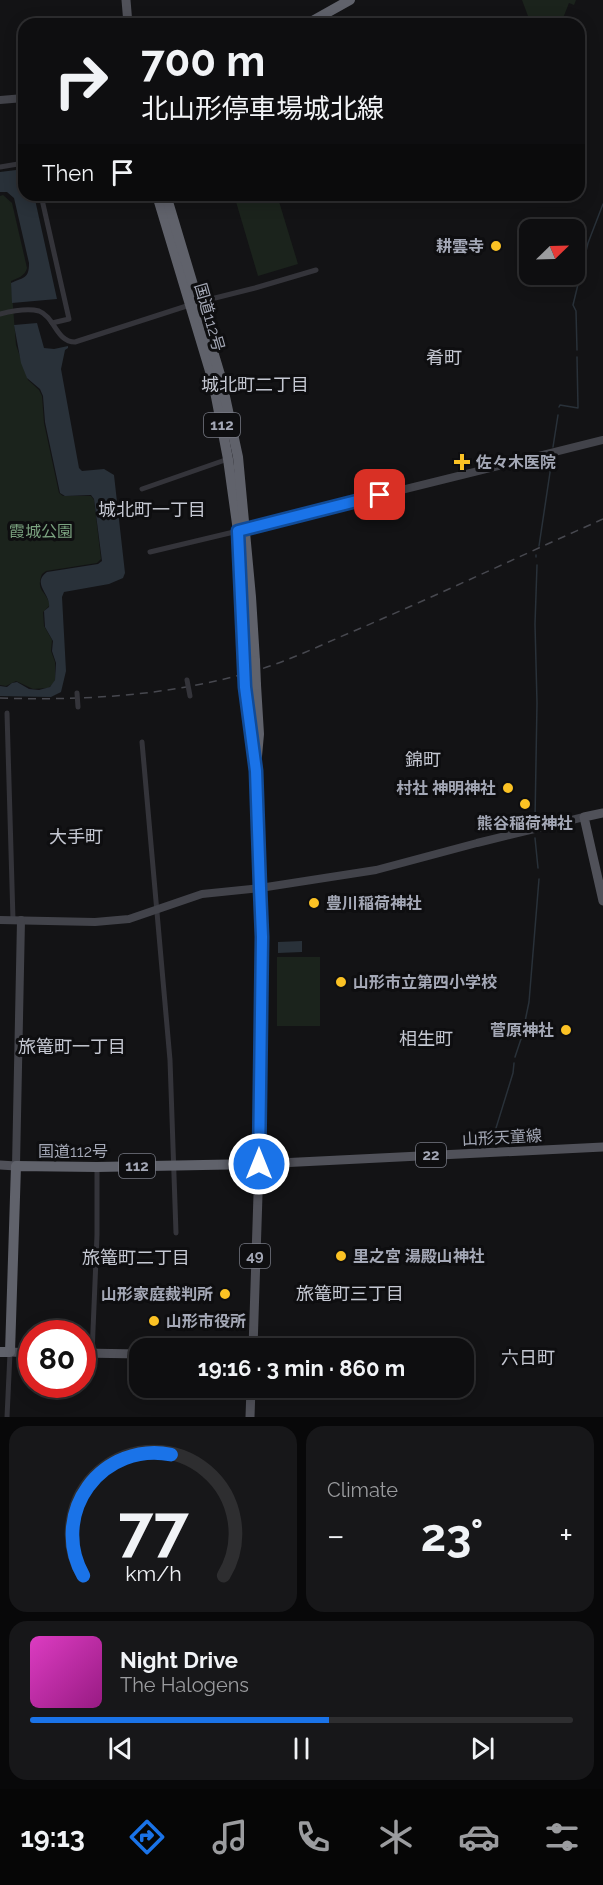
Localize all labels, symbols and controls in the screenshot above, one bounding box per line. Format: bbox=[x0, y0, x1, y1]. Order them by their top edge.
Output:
text: 700 m bbox=[141, 37, 265, 86]
icon: right bbox=[42, 42, 120, 120]
text: 北山形停車場城北線 bbox=[141, 93, 384, 124]
icon: arrive bbox=[106, 156, 139, 189]
text: Then bbox=[42, 160, 94, 186]
north arrow bbox=[519, 219, 585, 285]
map controls bbox=[519, 219, 585, 285]
place label: 耕雲寺 bbox=[436, 237, 484, 256]
marker: 耕雲寺 bbox=[489, 239, 503, 253]
street label: 国道112号 bbox=[191, 281, 228, 353]
district label: 肴町 bbox=[426, 347, 462, 368]
district label: 城北町二丁目 bbox=[201, 374, 309, 395]
road number: 112 bbox=[204, 413, 240, 437]
marker: 佐々木医院 bbox=[453, 453, 471, 471]
place label: 佐々木医院 bbox=[475, 453, 556, 472]
pin bbox=[354, 469, 405, 520]
icon: arrive bbox=[363, 478, 396, 511]
district label: 城北町一丁目 bbox=[98, 499, 206, 520]
park label: 霞城公園 bbox=[9, 522, 73, 541]
district label: 錦町 bbox=[405, 749, 441, 770]
place label: 村社 神明神社 bbox=[396, 779, 496, 798]
marker: 村社 神明神社 bbox=[501, 781, 515, 795]
marker: 熊谷稲荷神社 bbox=[518, 797, 532, 811]
place label: 熊谷稲荷神社 bbox=[477, 814, 573, 833]
district label: 大手町 bbox=[49, 826, 103, 847]
place label: 豊川稲荷神社 bbox=[326, 894, 422, 913]
marker: 豊川稲荷神社 bbox=[307, 896, 321, 910]
place label: 山形市立第四小学校 bbox=[353, 973, 497, 992]
marker: 山形市立第四小学校 bbox=[334, 975, 348, 989]
place label: 菅原神社 bbox=[490, 1021, 554, 1040]
marker: 菅原神社 bbox=[559, 1023, 573, 1037]
district label: 相生町 bbox=[399, 1028, 453, 1049]
district label: 旅篭町一丁目 bbox=[18, 1036, 126, 1057]
street label: 山形天童線 bbox=[462, 1126, 542, 1149]
position arrow bbox=[227, 1132, 291, 1196]
street label: 国道112号 bbox=[38, 1142, 108, 1161]
road number: 22 bbox=[416, 1143, 446, 1167]
road number: 112 bbox=[119, 1154, 155, 1178]
road number: 49 bbox=[240, 1244, 270, 1268]
district label: 旅篭町二丁目 bbox=[82, 1247, 190, 1268]
place label: 里之宮 湯殿山神社 bbox=[353, 1247, 485, 1266]
marker: 里之宮 湯殿山神社 bbox=[334, 1249, 348, 1263]
district label: 旅篭町三丁目 bbox=[296, 1283, 404, 1304]
place label: 山形家庭裁判所 bbox=[101, 1285, 213, 1304]
marker: 山形家庭裁判所 bbox=[218, 1287, 232, 1301]
place label: 山形市役所 bbox=[166, 1312, 246, 1331]
marker: 山形市役所 bbox=[147, 1314, 161, 1328]
speed limit sign: 80 bbox=[18, 1320, 96, 1398]
district label: 六日町 bbox=[501, 1347, 555, 1368]
text: 19:16 · 3 min · 860 m bbox=[198, 1355, 405, 1381]
text: Climate bbox=[327, 1478, 398, 1502]
text: 77 bbox=[118, 1491, 189, 1565]
text: 23° bbox=[421, 1509, 483, 1562]
text: − bbox=[327, 1516, 345, 1555]
text: + bbox=[559, 1516, 573, 1555]
text: km/h bbox=[125, 1561, 181, 1586]
text: Night Drive bbox=[120, 1647, 238, 1673]
text: The Halogens bbox=[120, 1673, 249, 1697]
icon: previous bbox=[104, 1732, 137, 1765]
icon: pause bbox=[285, 1732, 318, 1765]
icon: next bbox=[466, 1732, 499, 1765]
icon: directions bbox=[126, 1816, 168, 1858]
icon: music bbox=[209, 1816, 251, 1858]
icon: phone bbox=[292, 1816, 334, 1858]
icon: climate bbox=[375, 1816, 417, 1858]
icon: car bbox=[458, 1816, 500, 1858]
icon: filters bbox=[541, 1816, 583, 1858]
text: 19:13 bbox=[20, 1822, 85, 1853]

